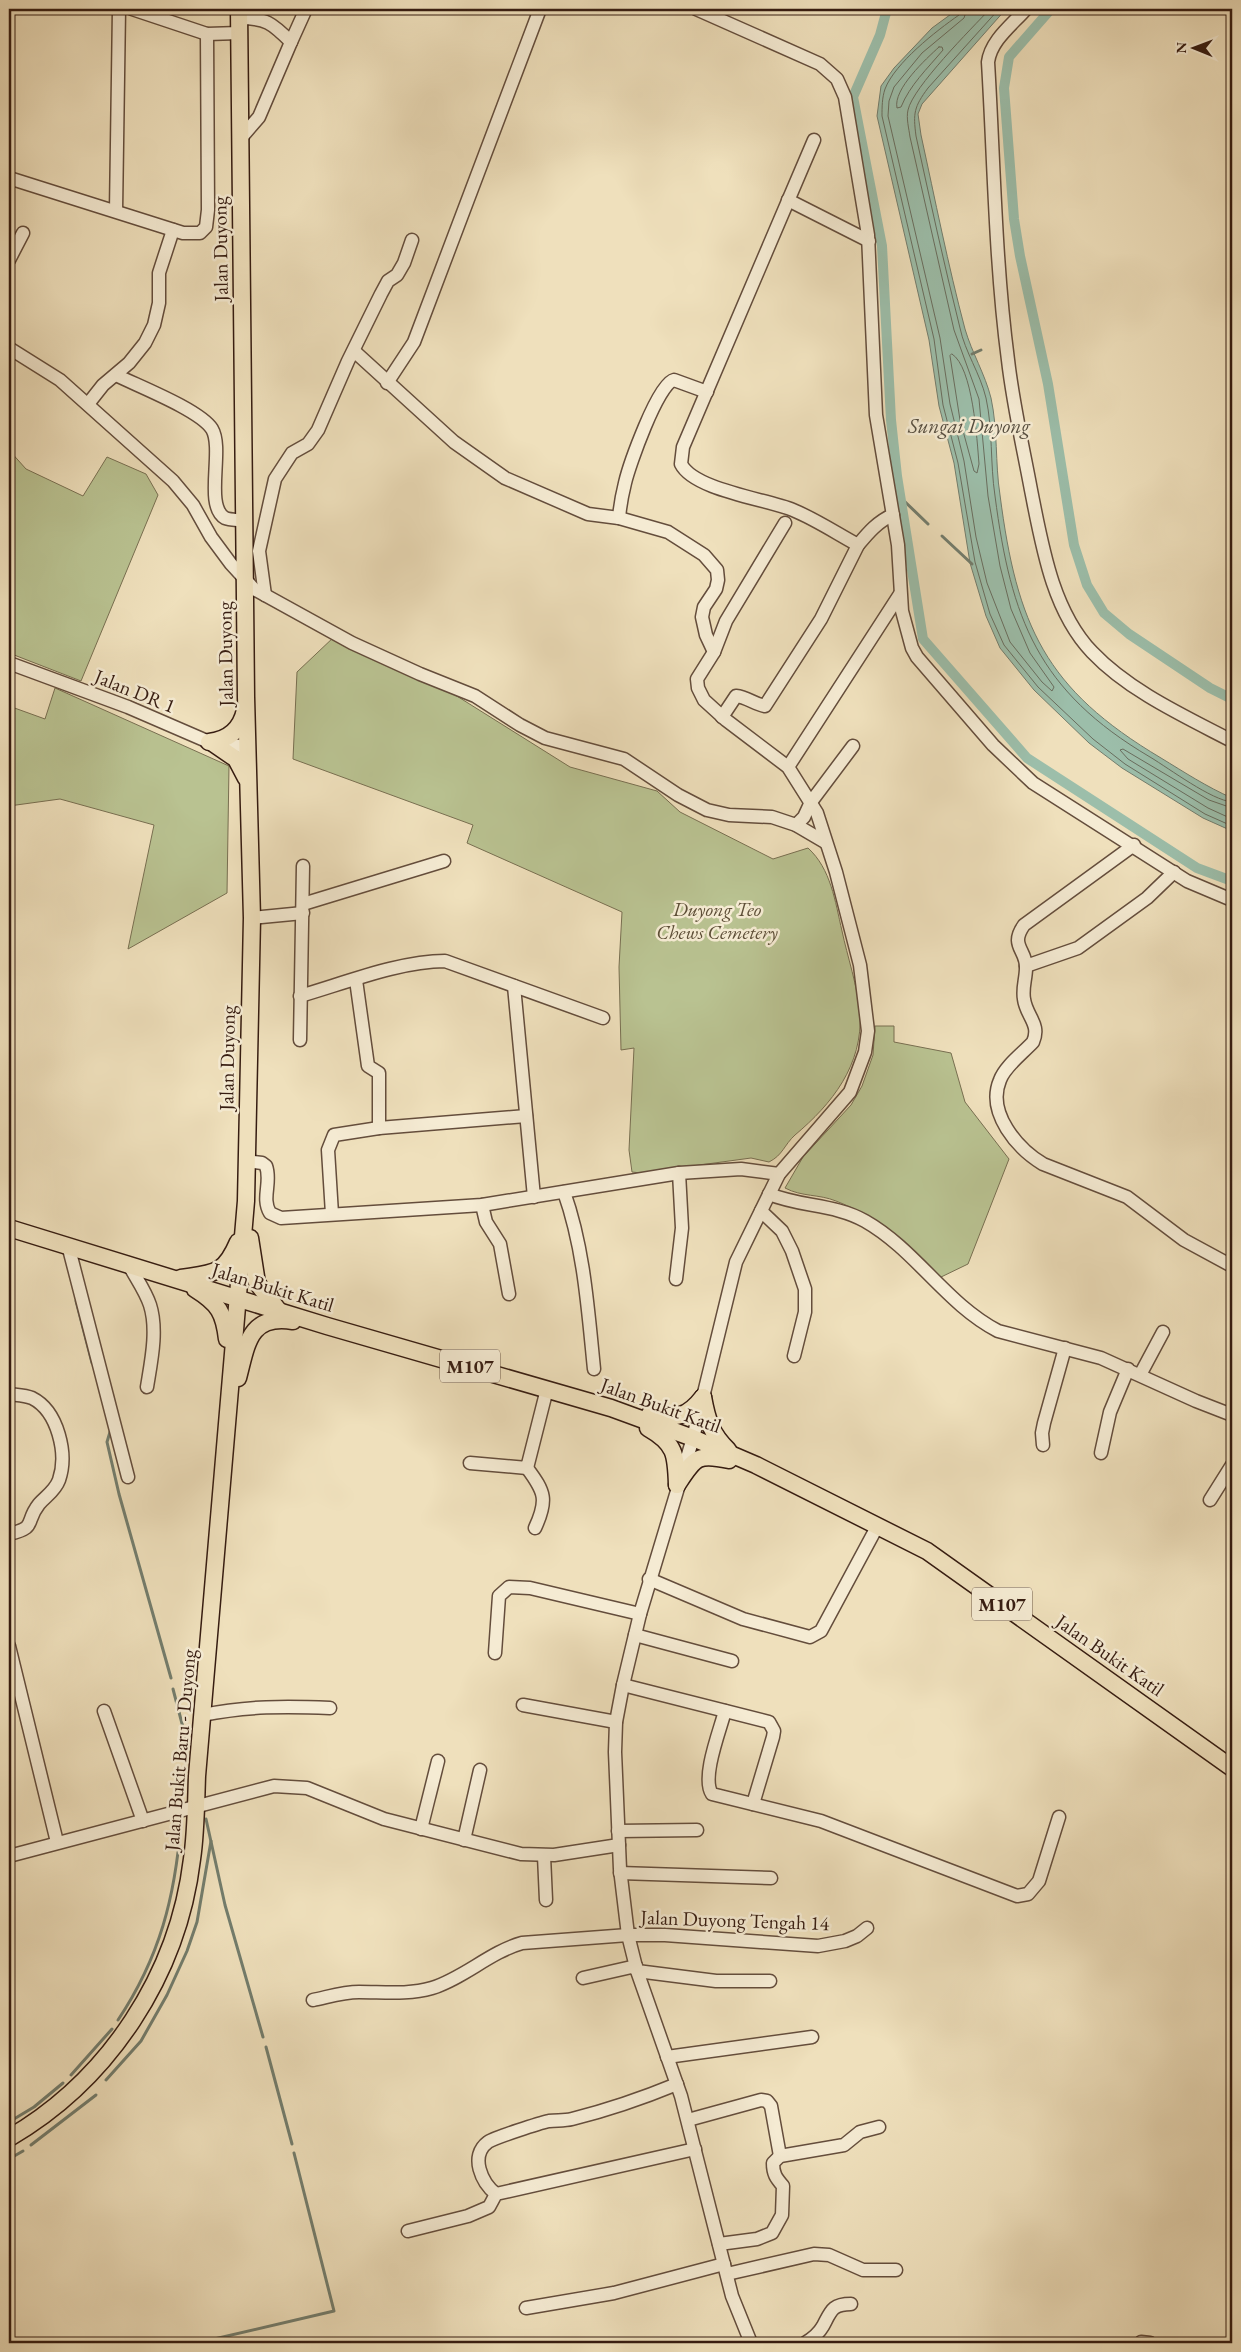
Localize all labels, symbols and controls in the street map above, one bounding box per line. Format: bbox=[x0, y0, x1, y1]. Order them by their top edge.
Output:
north arrow bbox=[1168, 22, 1218, 72]
text: N bbox=[1172, 41, 1190, 54]
street label: Jalan Duyong bbox=[206, 196, 234, 304]
water label: Sungai Duyong bbox=[907, 412, 1031, 439]
street label: Jalan Duyong bbox=[211, 601, 239, 709]
street label: Jalan DR 1 bbox=[89, 662, 179, 719]
park label: Duyong Teo Chews Cemetery bbox=[656, 896, 778, 945]
street label: Jalan Duyong bbox=[213, 1005, 241, 1113]
street label: Jalan Bukit Katil bbox=[207, 1255, 337, 1318]
road number: M107 bbox=[440, 1350, 500, 1382]
street label: Jalan Bukit Katil bbox=[595, 1370, 725, 1439]
road number: M107 bbox=[972, 1588, 1032, 1620]
street label: Jalan Bukit Katil bbox=[1049, 1607, 1169, 1702]
street label: Jalan Bukit Baru - Duyong bbox=[158, 1648, 202, 1854]
street label: Jalan Duyong Tengah 14 bbox=[638, 1904, 830, 1936]

